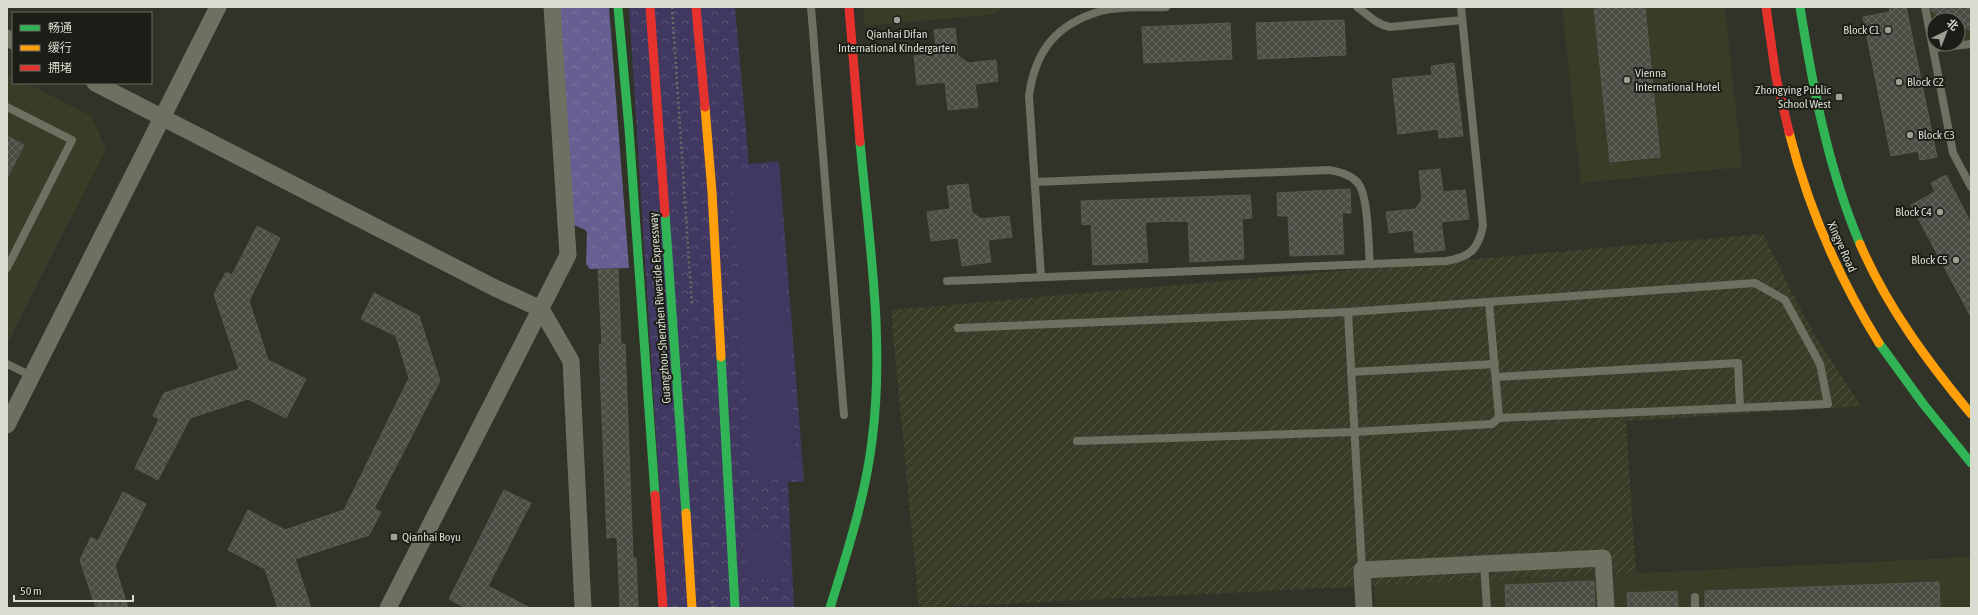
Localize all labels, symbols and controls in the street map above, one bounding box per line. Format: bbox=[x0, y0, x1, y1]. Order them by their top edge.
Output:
legend bbox=[12, 12, 152, 84]
north arrow bbox=[1926, 12, 1966, 52]
marker: Qianhai Difan International Kindergarten bbox=[892, 15, 902, 25]
text: 北 bbox=[1945, 17, 1961, 33]
text: 畅通 bbox=[48, 21, 72, 35]
place label: Block C1 bbox=[1843, 23, 1880, 37]
marker: Block C1 bbox=[1883, 25, 1893, 35]
place label: Qianhai Difan International Kindergarten bbox=[838, 27, 956, 55]
text: 缓行 bbox=[48, 41, 72, 55]
text: 拥堵 bbox=[48, 61, 72, 75]
place label: Vienna International Hotel bbox=[1635, 66, 1721, 94]
marker: Vienna International Hotel bbox=[1622, 75, 1632, 85]
place label: Block C2 bbox=[1907, 75, 1944, 89]
marker: Block C2 bbox=[1894, 77, 1904, 87]
place label: Zhongying Public School West bbox=[1755, 83, 1832, 111]
marker: Zhongying Public School West bbox=[1834, 92, 1844, 102]
place label: Block C3 bbox=[1918, 128, 1955, 142]
marker: Block C3 bbox=[1905, 130, 1915, 140]
place label: Block C4 bbox=[1895, 205, 1932, 219]
marker: Block C4 bbox=[1935, 207, 1945, 217]
street label: Guangzhou-Shenzhen Riverside Expressway bbox=[646, 212, 674, 404]
street label: Xingye Road bbox=[1825, 220, 1859, 274]
place label: Block C5 bbox=[1911, 253, 1948, 267]
marker: Block C5 bbox=[1951, 255, 1961, 265]
place label: Qianhai Boyu bbox=[402, 530, 461, 544]
marker: Qianhai Boyu bbox=[389, 532, 399, 542]
scale bar bbox=[14, 577, 133, 603]
text: 50 m bbox=[20, 584, 42, 598]

